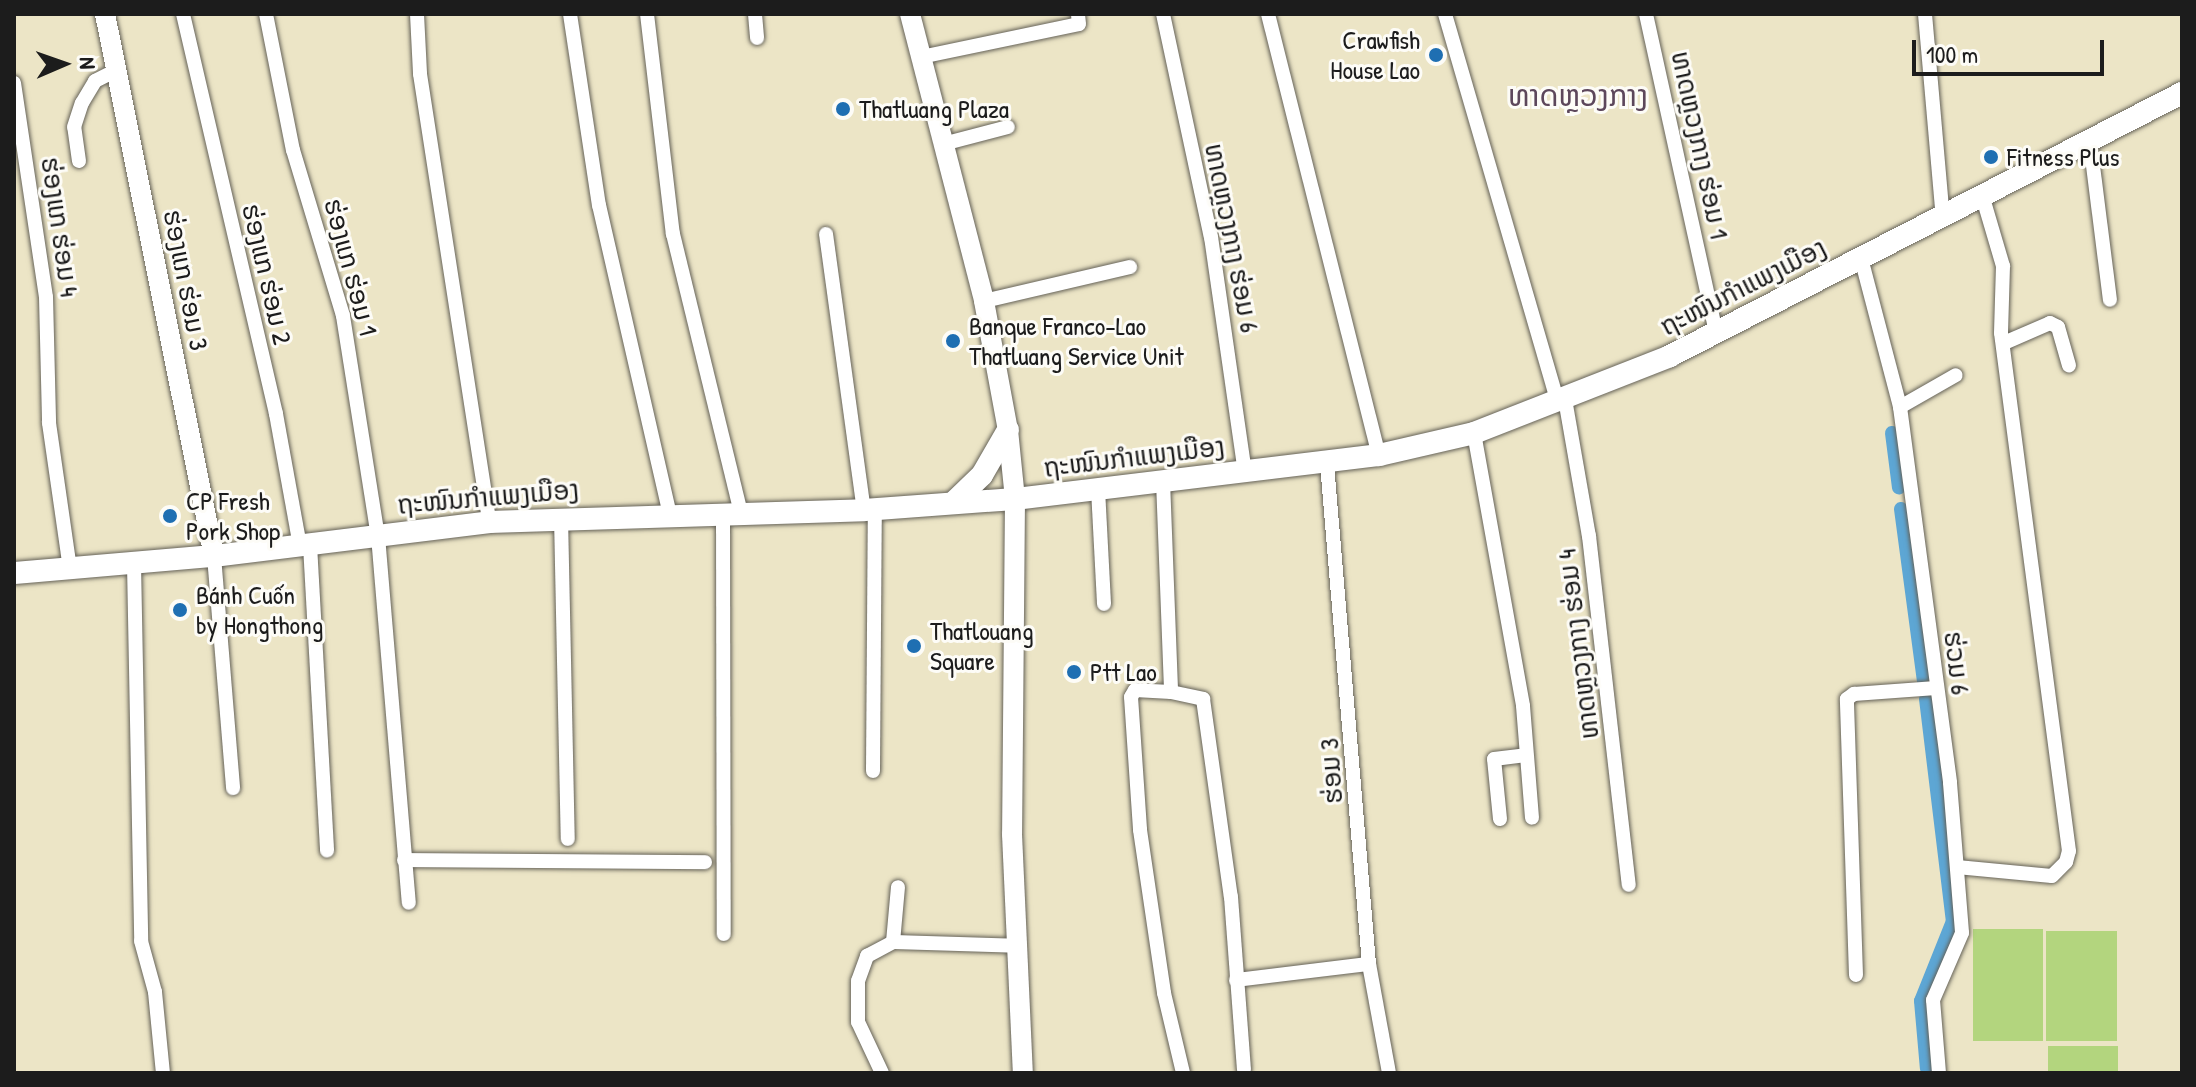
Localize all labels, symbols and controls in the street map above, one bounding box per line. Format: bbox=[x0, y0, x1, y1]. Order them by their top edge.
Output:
north arrow bbox=[24, 24, 104, 104]
place label: Crawfish House Lao bbox=[1330, 24, 1420, 86]
scale bar bbox=[1916, 24, 2108, 74]
text: 100 m bbox=[1926, 38, 1978, 70]
marker: Crawfish House Lao bbox=[1427, 46, 1445, 64]
street label: ທາດຫຼວງກາງ ຮ່ອມ 1 bbox=[1665, 48, 1735, 242]
text: N bbox=[73, 57, 103, 70]
district label: ທາດຫຼວງກາງ bbox=[1508, 77, 1648, 113]
place label: Thatluang Plaza bbox=[859, 93, 1009, 125]
marker: Thatluang Plaza bbox=[834, 100, 852, 118]
street label: ທາດຫຼວງກາງ ຮ່ອມ 6 bbox=[1198, 141, 1266, 335]
place label: Fitness Plus bbox=[2007, 141, 2119, 173]
marker: Fitness Plus bbox=[1982, 148, 2000, 166]
street label: ຮ່ອງແກ ຮ່ອມ 4 bbox=[35, 155, 85, 299]
street label: ຮ່ອງແກ ຮ່ອມ 1 bbox=[318, 195, 384, 339]
street label: ຮ່ອງແກ ຮ່ອມ 2 bbox=[236, 201, 298, 347]
street label: ຮ່ອງແກ ຮ່ອມ 3 bbox=[157, 207, 215, 353]
street label: ຖະໜົນກຳແພງເມືອງ bbox=[1655, 232, 1831, 342]
place label: Banque Franco-Lao Thatluang Service Unit bbox=[969, 310, 1184, 372]
marker: Banque Franco-Lao Thatluang Service Unit bbox=[944, 332, 962, 350]
street label: ຖະໜົນກຳແພງເມືອງ bbox=[1042, 430, 1226, 484]
street label: ຖະໜົນກຳແພງເມືອງ bbox=[396, 474, 580, 520]
place label: CP Fresh Pork Shop bbox=[186, 485, 280, 546]
marker: CP Fresh Pork Shop bbox=[161, 507, 179, 525]
street label: ທາດຫຼວງກາງ ຮ່ອມ 4 bbox=[1551, 547, 1605, 741]
place label: Bánh Cuốn by Hongthong bbox=[196, 579, 323, 640]
marker: Bánh Cuốn by Hongthong bbox=[171, 601, 189, 619]
place label: Thatlouang Square bbox=[930, 615, 1034, 676]
street label: ຮ່ວມ 6 bbox=[1938, 630, 1976, 696]
marker: Thatlouang Square bbox=[905, 637, 923, 655]
place label: Ptt Lao bbox=[1090, 656, 1157, 688]
marker: Ptt Lao bbox=[1065, 663, 1083, 681]
street label: ຮ່ອມ 3 bbox=[1313, 737, 1349, 805]

